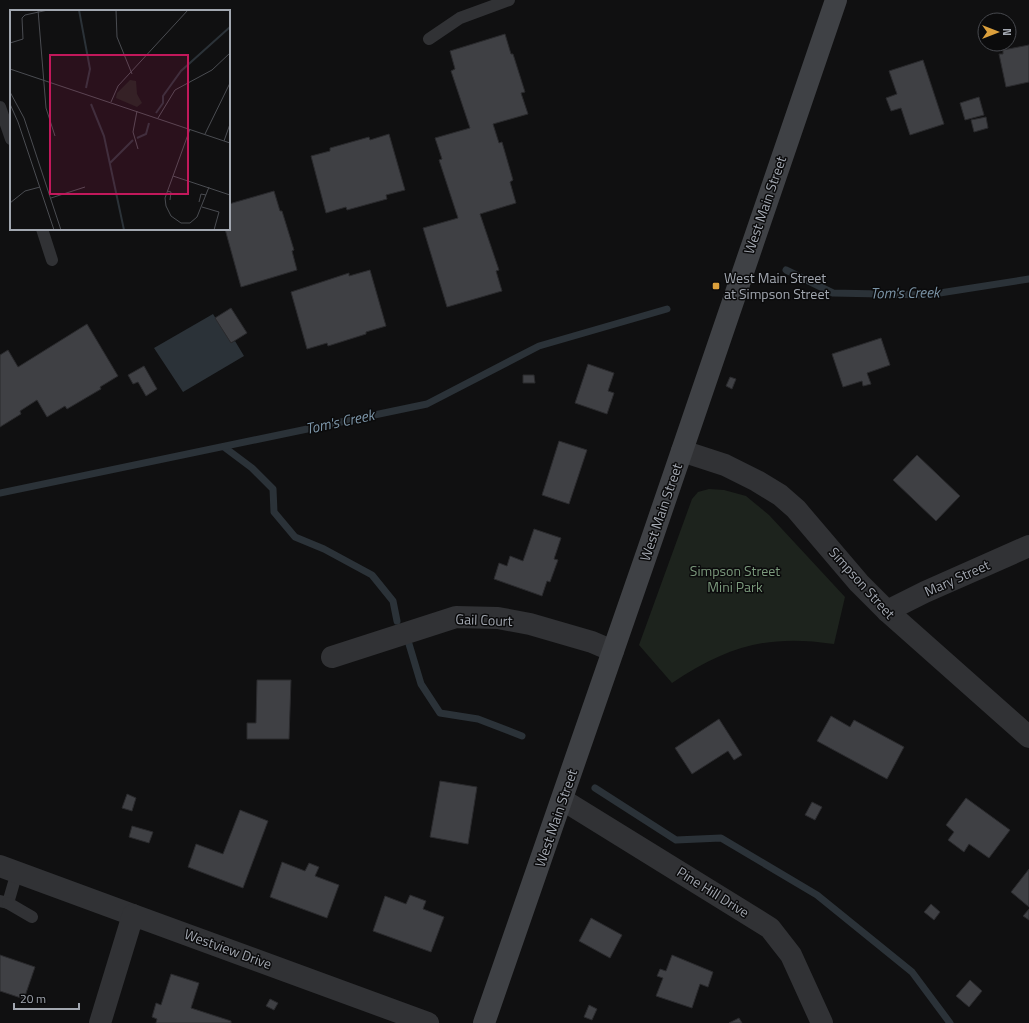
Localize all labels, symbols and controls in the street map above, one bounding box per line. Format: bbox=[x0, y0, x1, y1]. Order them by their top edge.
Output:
inset map bbox=[10, 10, 230, 230]
north arrow bbox=[977, 12, 1017, 52]
text: N bbox=[999, 28, 1015, 36]
street label: West Main Street bbox=[738, 153, 791, 257]
place label: West Main Street at Simpson Street bbox=[724, 267, 829, 304]
water label: Tom's Creek bbox=[870, 280, 942, 305]
marker: West Main Street at Simpson Street bbox=[711, 281, 721, 291]
water label: Tom's Creek bbox=[304, 403, 378, 440]
street label: West Main Street bbox=[634, 460, 687, 564]
street label: Simpson Street bbox=[824, 542, 900, 623]
street label: Mary Street bbox=[921, 554, 993, 601]
park label: Simpson Street Mini Park bbox=[690, 560, 780, 597]
street label: Gail Court bbox=[455, 608, 513, 631]
street label: West Main Street bbox=[529, 766, 582, 870]
street label: Pine Hill Drive bbox=[673, 861, 753, 922]
street label: Westview Drive bbox=[181, 923, 275, 974]
scale bar bbox=[14, 985, 79, 1011]
text: 20 m bbox=[20, 989, 46, 1008]

